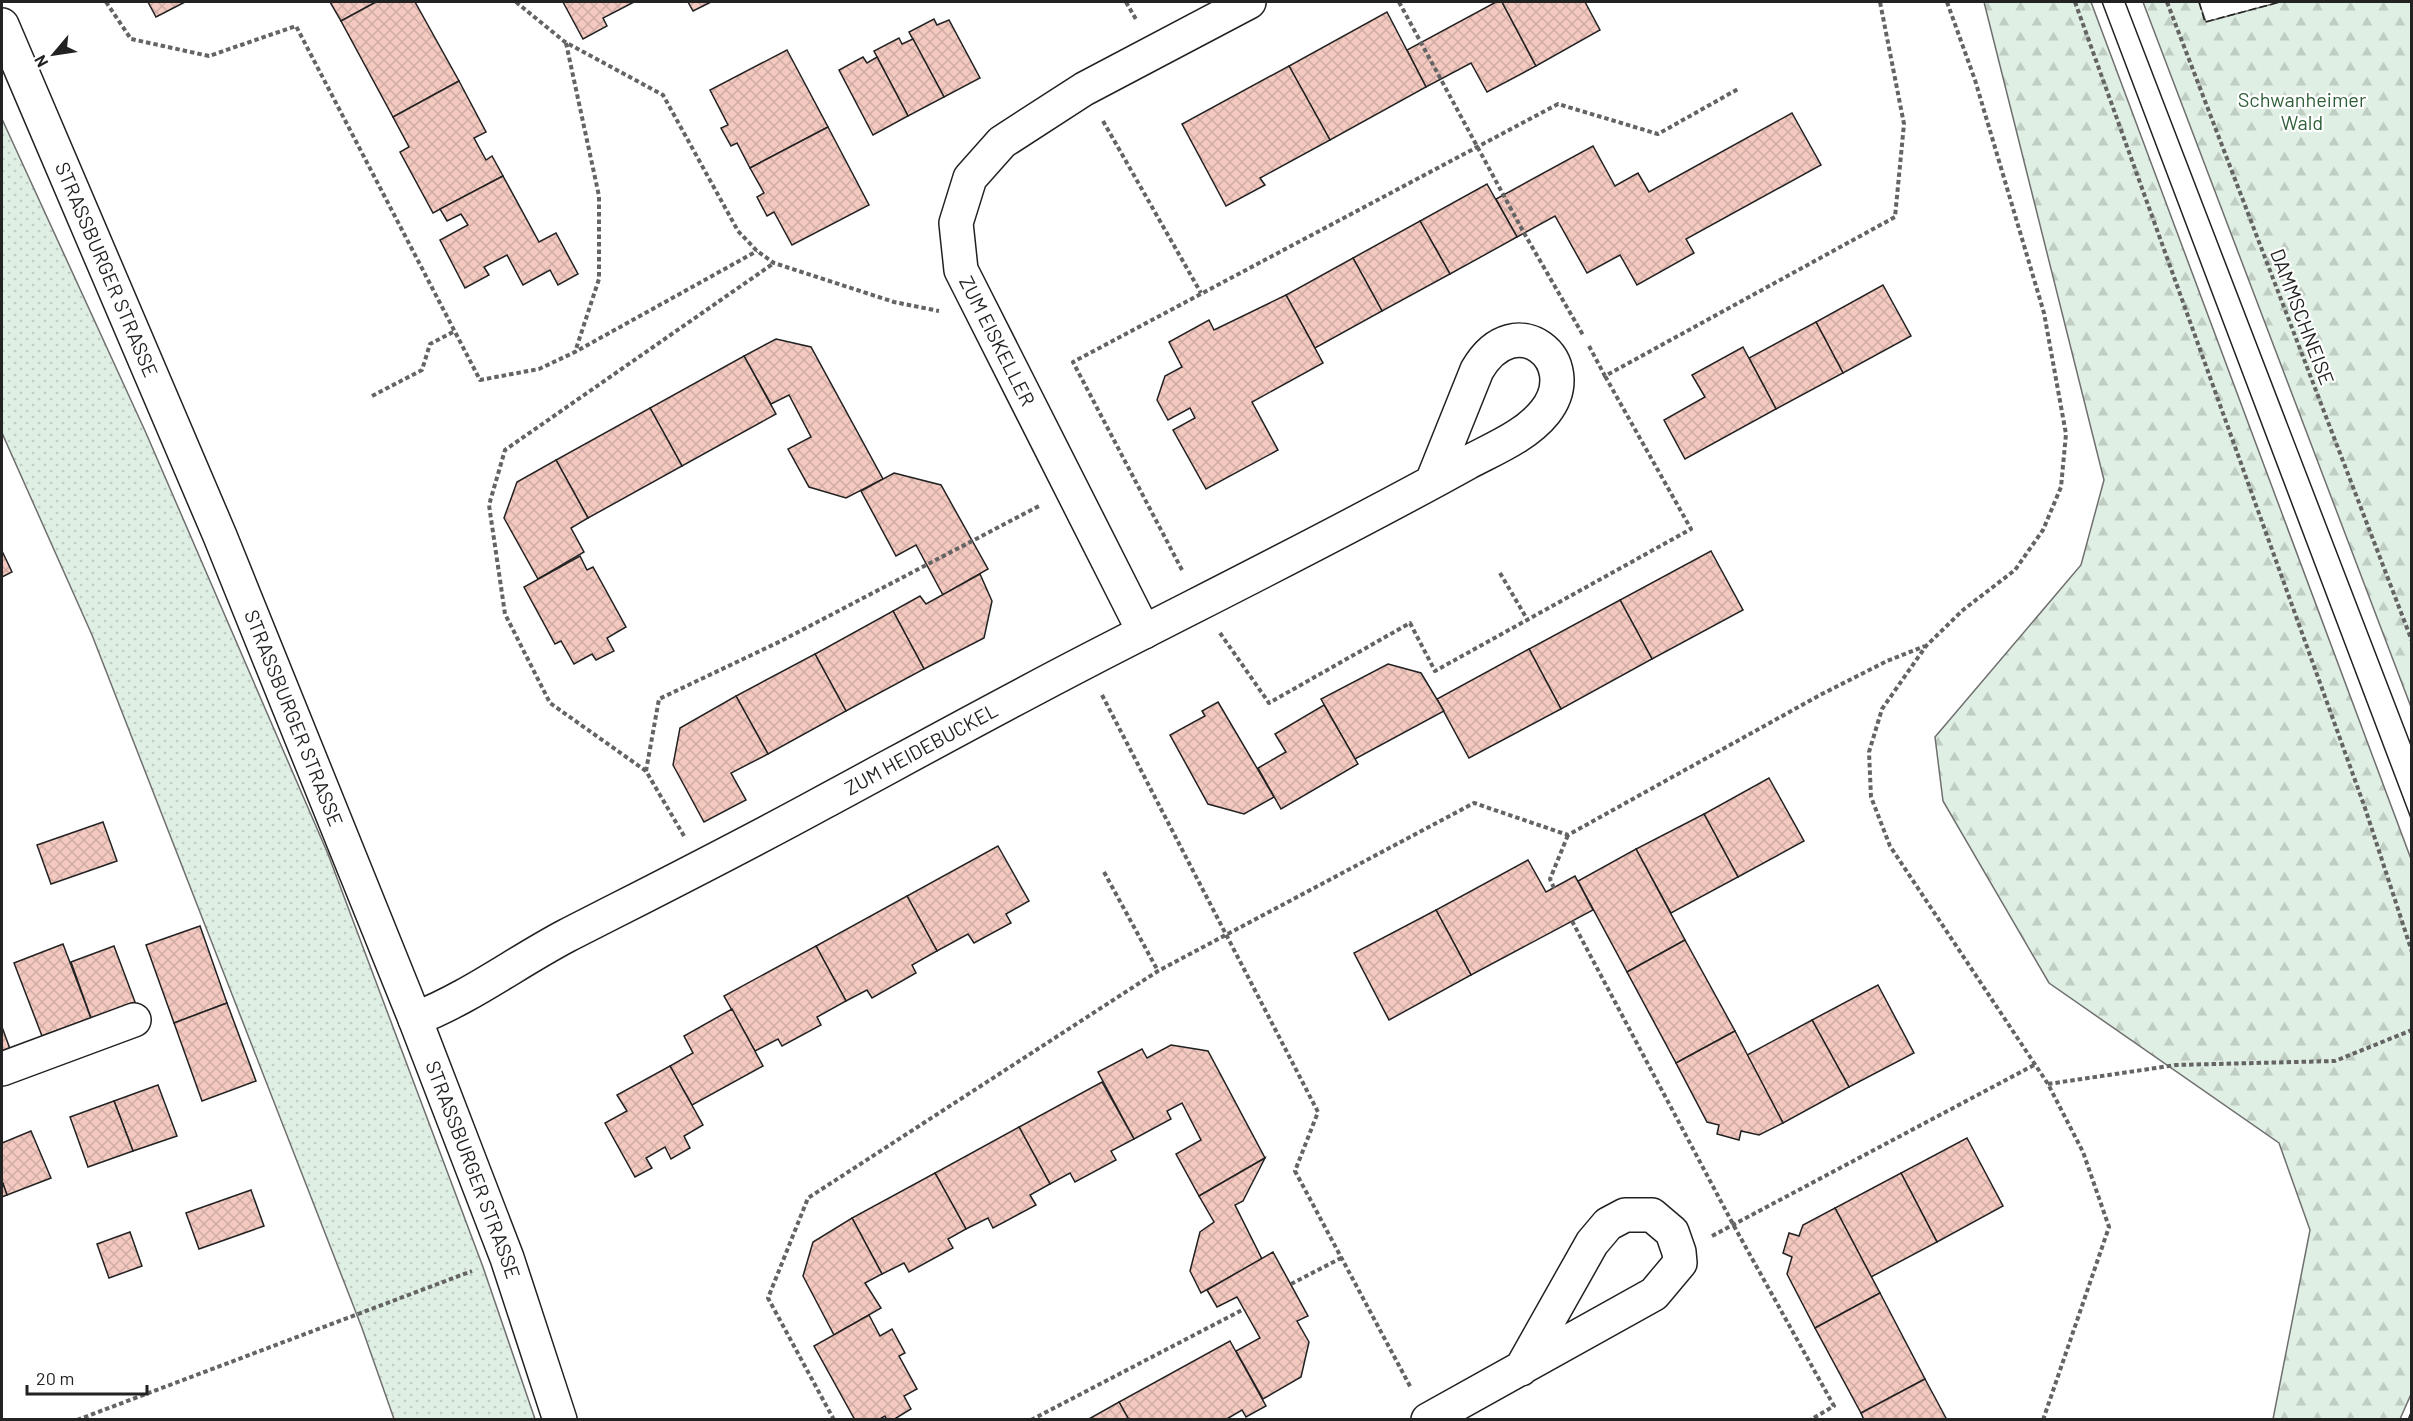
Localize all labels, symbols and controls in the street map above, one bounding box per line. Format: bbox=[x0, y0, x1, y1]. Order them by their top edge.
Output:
north arrow bbox=[24, 24, 84, 84]
text: N bbox=[30, 52, 51, 71]
park label: Schwanheimer Wald bbox=[2238, 87, 2366, 134]
street label: STRASSBURGER STRASSE bbox=[51, 158, 164, 380]
street label: DAMMSCHNEISE bbox=[2266, 245, 2340, 388]
street label: ZUM EISKELLER bbox=[955, 272, 1041, 410]
street label: STRASSBURGER STRASSE bbox=[240, 606, 349, 830]
street label: ZUM HEIDEBUCKEL bbox=[840, 697, 1002, 799]
street label: STRASSBURGER STRASSE bbox=[421, 1057, 526, 1282]
scale bar bbox=[27, 1358, 147, 1396]
text: 20 m bbox=[36, 1367, 74, 1389]

